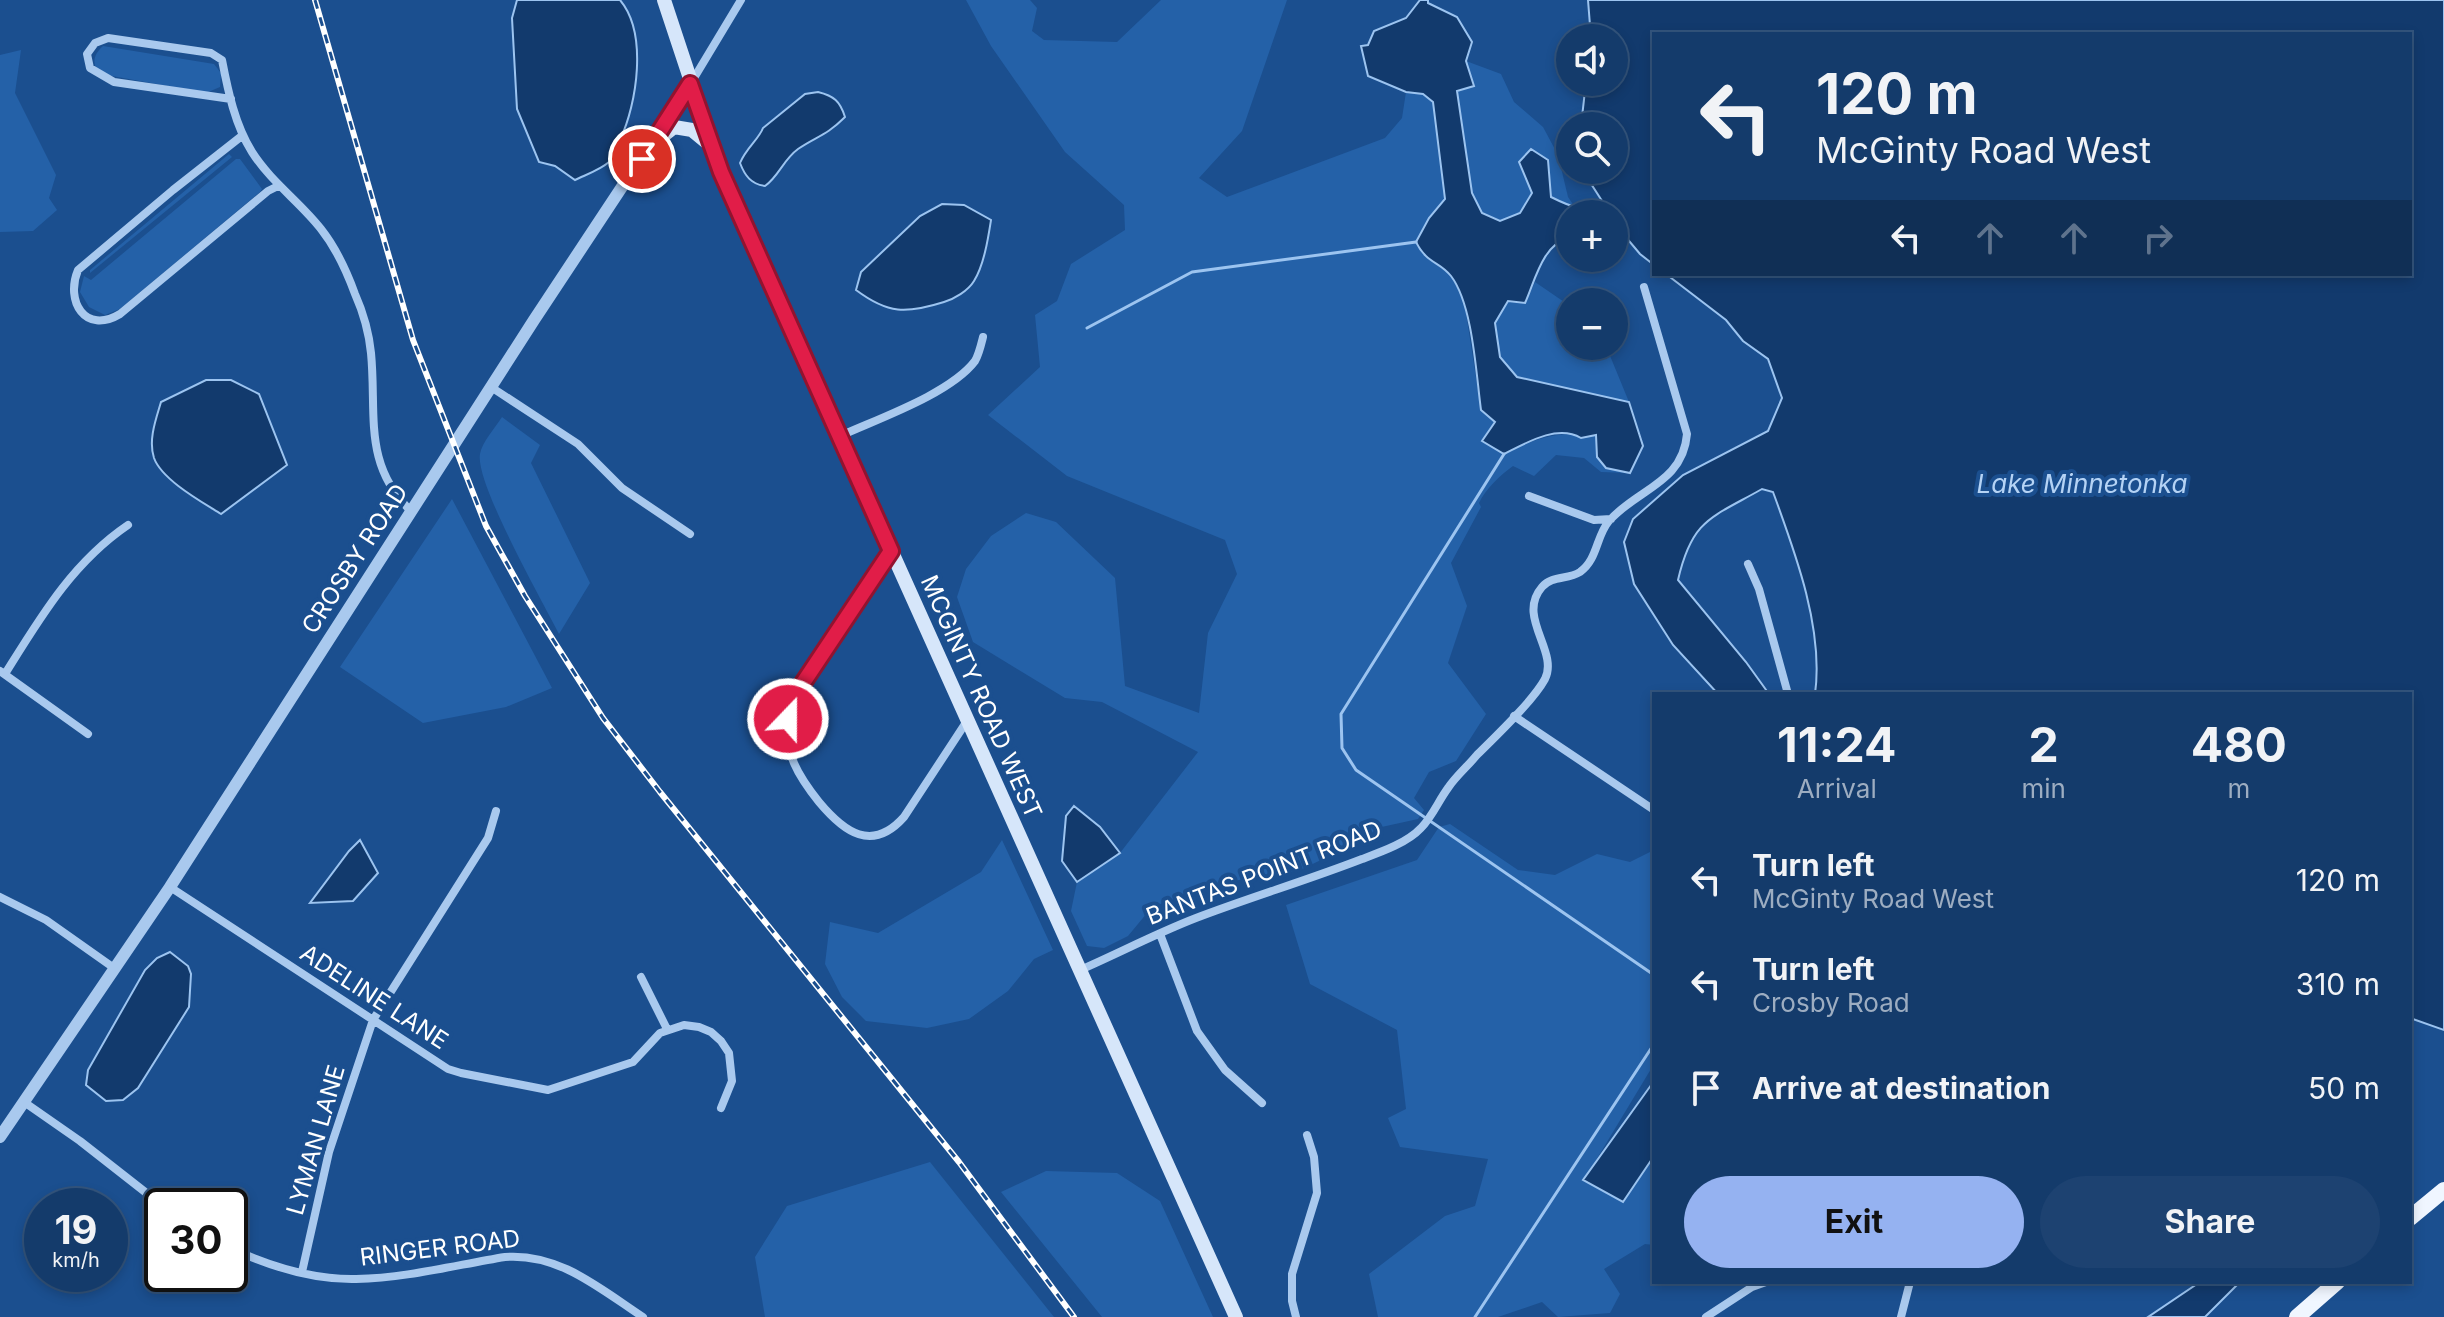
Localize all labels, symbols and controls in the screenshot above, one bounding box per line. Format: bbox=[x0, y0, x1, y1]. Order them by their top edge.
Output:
map controls bbox=[1556, 24, 1628, 360]
button: sound bbox=[1556, 24, 1628, 96]
text: 120 m bbox=[1816, 60, 1978, 128]
icon: left bbox=[1684, 64, 1788, 168]
button: search bbox=[1556, 112, 1628, 184]
pin bbox=[608, 125, 676, 193]
text: McGinty Road West bbox=[1816, 128, 2151, 172]
icon: arrive bbox=[620, 137, 664, 181]
button: + bbox=[1556, 200, 1628, 272]
icon: left bbox=[1884, 216, 1928, 260]
icon: ahead bbox=[1968, 216, 2012, 260]
icon: ahead bbox=[2052, 216, 2096, 260]
icon: right bbox=[2136, 216, 2180, 260]
button: − bbox=[1556, 288, 1628, 360]
water label: Lake Minnetonka bbox=[1976, 468, 2188, 499]
street label: CROSBY ROAD bbox=[295, 479, 414, 639]
street label: MCGINTY ROAD WEST bbox=[915, 571, 1048, 823]
position arrow bbox=[746, 677, 830, 761]
text: 11:24 bbox=[1777, 715, 1896, 774]
text: 2 bbox=[2029, 715, 2059, 774]
text: 480 bbox=[2191, 715, 2287, 774]
text: Arrival bbox=[1797, 773, 1877, 804]
text: min bbox=[2021, 773, 2066, 804]
text: m bbox=[2228, 773, 2250, 804]
street label: BANTAS POINT ROAD bbox=[1142, 814, 1386, 931]
text: Turn left bbox=[1752, 847, 1874, 883]
icon: left bbox=[1684, 858, 1728, 902]
text: 120 m bbox=[2296, 862, 2380, 898]
text: McGinty Road West bbox=[1752, 883, 1994, 914]
street label: ADELINE LANE bbox=[295, 938, 454, 1055]
text: Turn left bbox=[1752, 951, 1874, 987]
icon: left bbox=[1684, 962, 1728, 1006]
text: 310 m bbox=[2296, 966, 2380, 1002]
text: Crosby Road bbox=[1752, 987, 1910, 1018]
street label: LYMAN LANE bbox=[280, 1061, 351, 1218]
icon: arrive bbox=[1684, 1066, 1728, 1110]
text: Arrive at destination bbox=[1752, 1070, 2050, 1106]
text: 50 m bbox=[2308, 1070, 2380, 1106]
button: Exit bbox=[1684, 1176, 2024, 1268]
button: Share bbox=[2040, 1176, 2380, 1268]
speed limit sign: 30 bbox=[144, 1188, 248, 1292]
text: 19 bbox=[54, 1205, 98, 1254]
street label: RINGER ROAD bbox=[358, 1223, 522, 1272]
text: km/h bbox=[52, 1248, 100, 1272]

